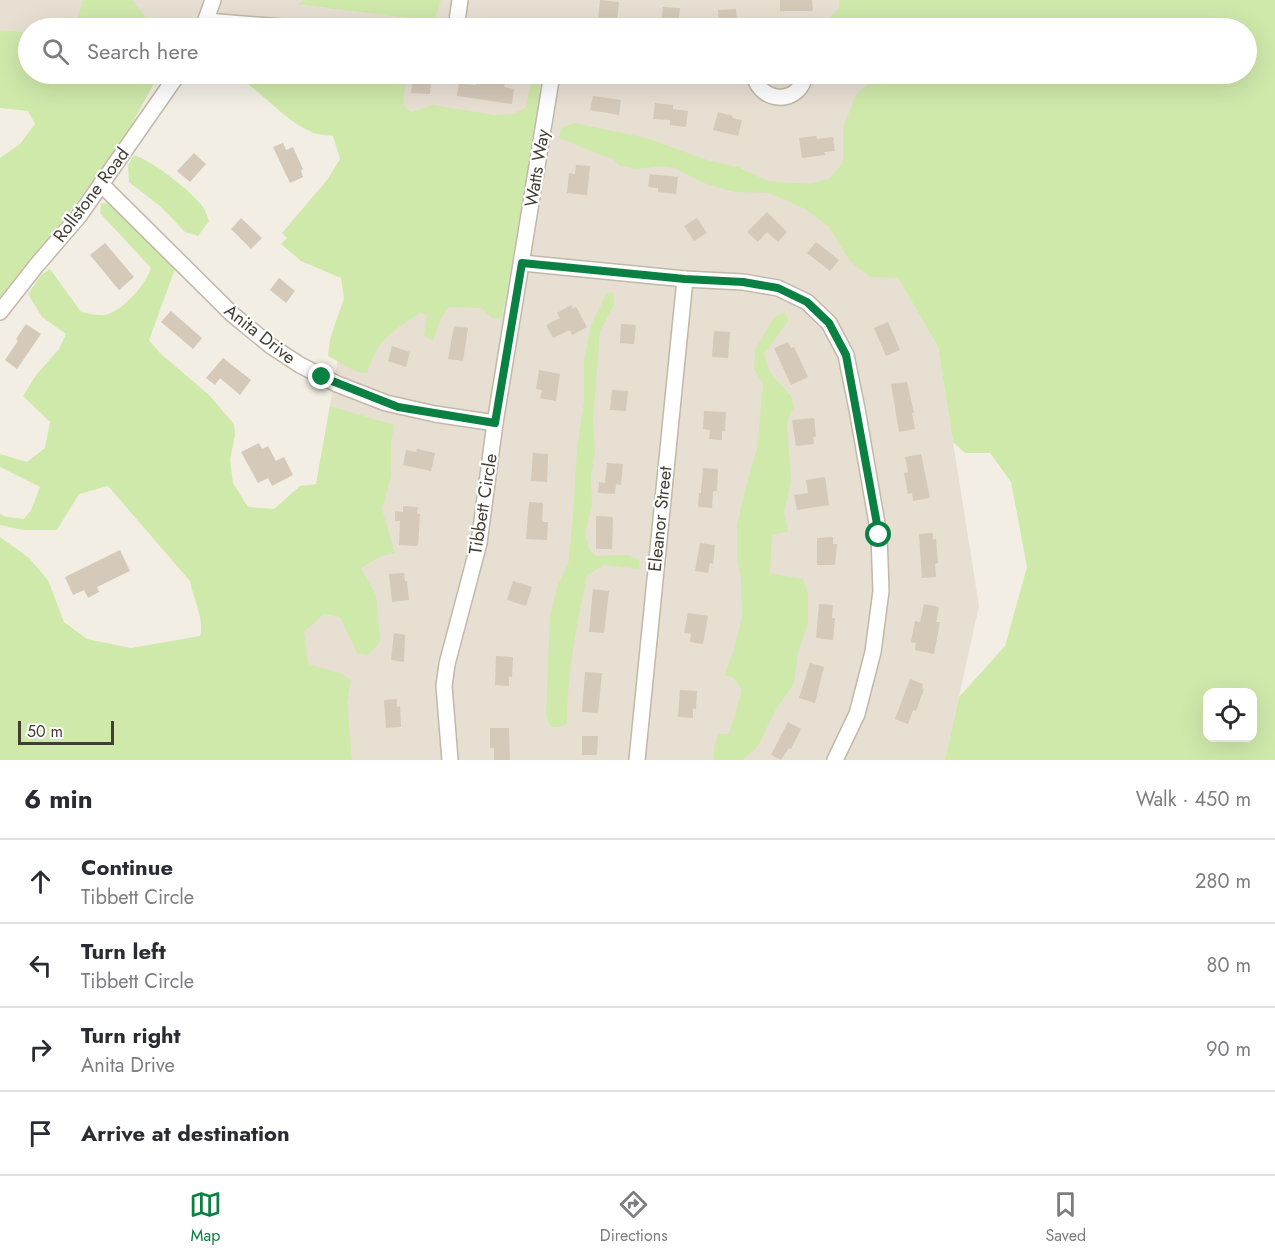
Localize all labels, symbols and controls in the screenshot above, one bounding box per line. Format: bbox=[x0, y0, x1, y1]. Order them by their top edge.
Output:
search box bbox=[18, 18, 1257, 84]
icon: search bbox=[39, 35, 72, 68]
text: Search here bbox=[87, 35, 198, 67]
street label: Watts Way bbox=[518, 127, 556, 209]
street label: Rollstone Road bbox=[47, 142, 135, 248]
street label: Anita Drive bbox=[219, 298, 301, 370]
route end bbox=[308, 363, 334, 389]
street label: Tibbett Circle bbox=[462, 452, 504, 556]
street label: Eleanor Street bbox=[642, 464, 679, 573]
route start bbox=[865, 521, 891, 547]
map controls bbox=[1203, 688, 1257, 742]
button: locate bbox=[1203, 688, 1257, 742]
scale bar bbox=[18, 718, 114, 746]
text: 50 m bbox=[27, 720, 63, 743]
text: 6 min bbox=[24, 780, 93, 818]
text: Walk · 450 m bbox=[1136, 785, 1251, 814]
text: Continue bbox=[81, 851, 173, 883]
icon: ahead bbox=[24, 865, 57, 898]
text: 280 m bbox=[1195, 867, 1251, 896]
text: Tibbett Circle bbox=[81, 883, 194, 912]
text: Turn left bbox=[81, 935, 166, 967]
icon: left bbox=[24, 949, 57, 982]
text: 80 m bbox=[1206, 951, 1251, 980]
text: Tibbett Circle bbox=[81, 967, 194, 996]
text: Turn right bbox=[81, 1019, 181, 1051]
icon: right bbox=[24, 1033, 57, 1066]
text: 90 m bbox=[1206, 1035, 1251, 1064]
text: Anita Drive bbox=[81, 1051, 175, 1080]
icon: arrive bbox=[24, 1117, 57, 1150]
text: Arrive at destination bbox=[81, 1117, 290, 1149]
tab: Map bbox=[189, 1188, 222, 1247]
tab: Directions bbox=[600, 1188, 668, 1247]
tab: Saved bbox=[1045, 1188, 1086, 1247]

